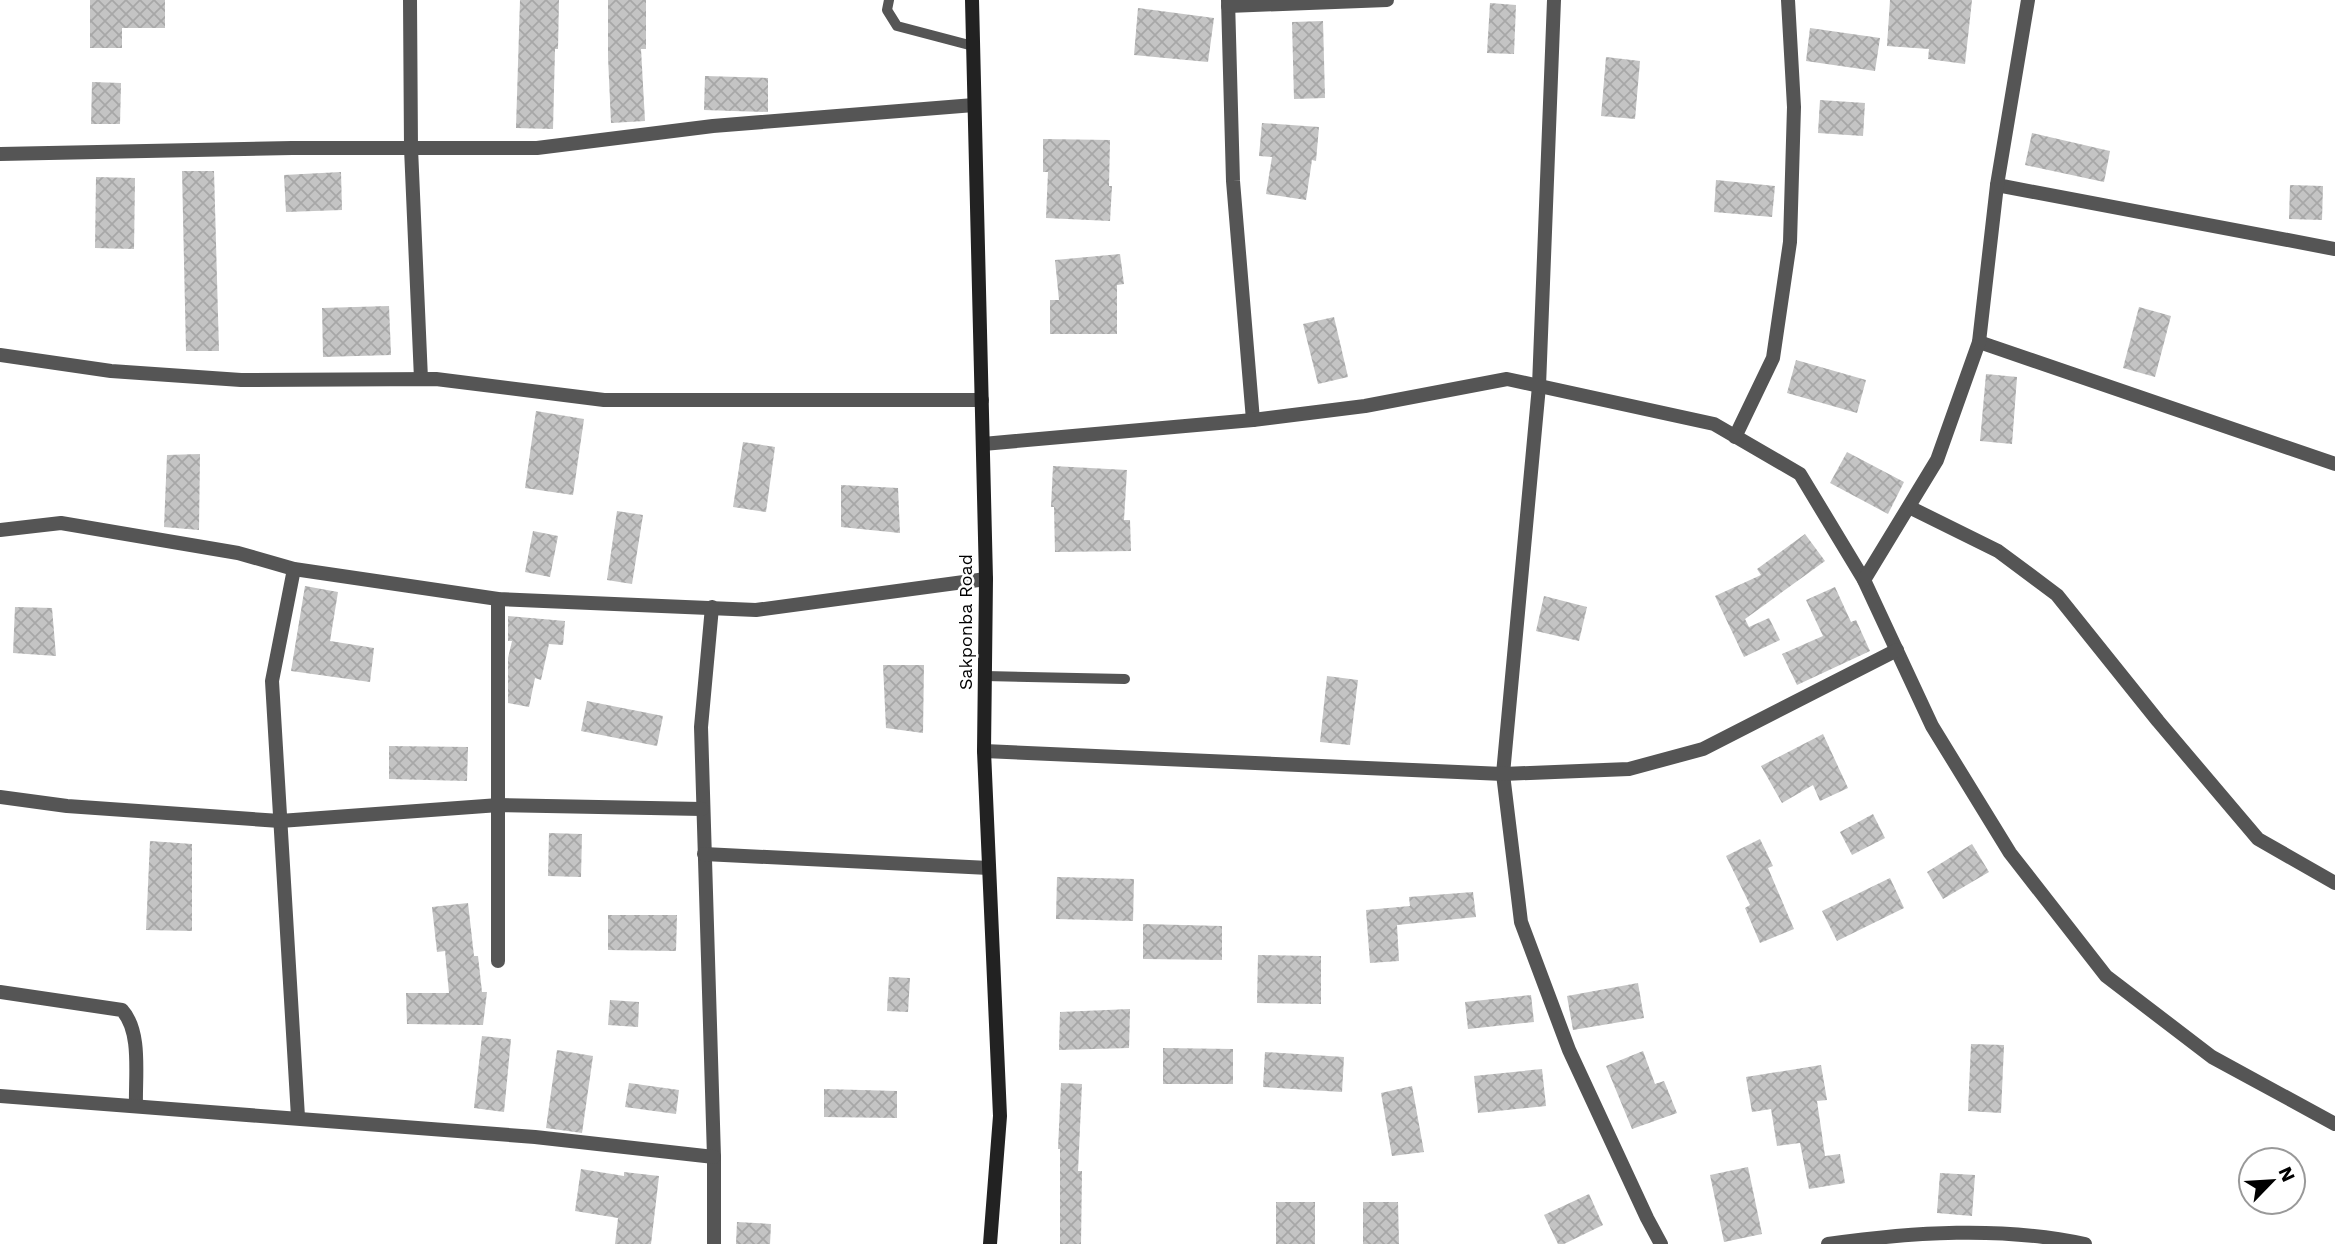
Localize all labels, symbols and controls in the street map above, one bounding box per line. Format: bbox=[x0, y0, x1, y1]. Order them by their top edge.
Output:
street label: Sakponba Road bbox=[955, 554, 976, 690]
north arrow bbox=[2237, 1146, 2307, 1216]
text: N bbox=[2274, 1163, 2300, 1185]

